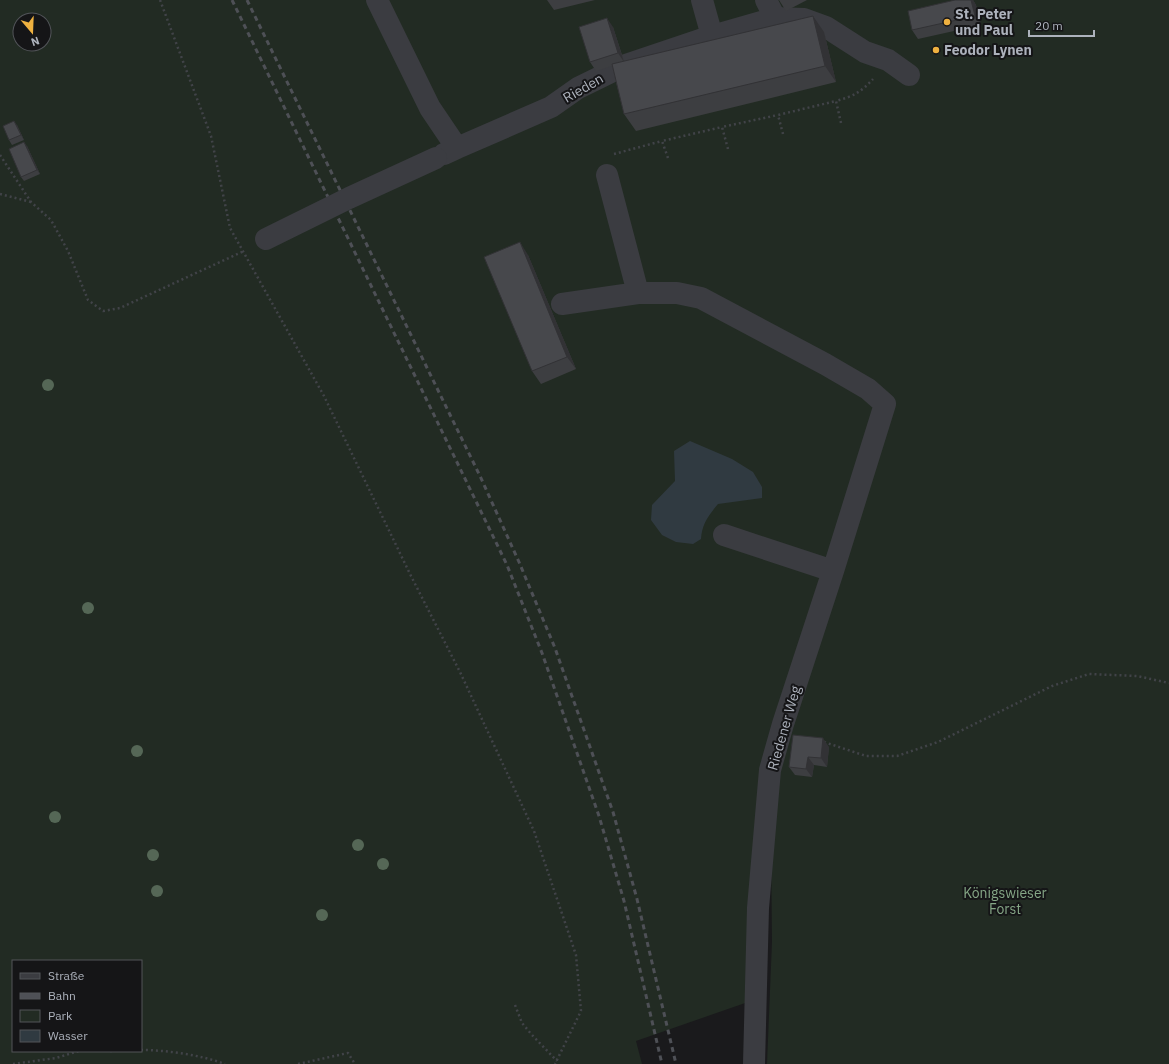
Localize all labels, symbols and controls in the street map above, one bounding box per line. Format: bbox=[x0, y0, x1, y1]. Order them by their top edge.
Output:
place label: St. Peter und Paul bbox=[955, 5, 1013, 39]
north arrow bbox=[12, 12, 52, 52]
scale bar bbox=[1029, 12, 1094, 38]
marker: St. Peter und Paul bbox=[942, 17, 952, 27]
text: 20 m bbox=[1035, 18, 1063, 33]
text: N bbox=[29, 34, 41, 49]
place label: Feodor Lynen bbox=[944, 41, 1032, 59]
marker: Feodor Lynen bbox=[931, 45, 941, 55]
street label: Rieden bbox=[559, 69, 607, 107]
street label: Riedener Weg bbox=[763, 683, 805, 772]
park label: Königswieser Forst bbox=[963, 884, 1047, 918]
legend bbox=[12, 960, 142, 1052]
text: Straße bbox=[48, 968, 85, 983]
text: Bahn bbox=[48, 988, 76, 1003]
text: Park bbox=[48, 1008, 73, 1023]
text: Wasser bbox=[48, 1028, 88, 1043]

